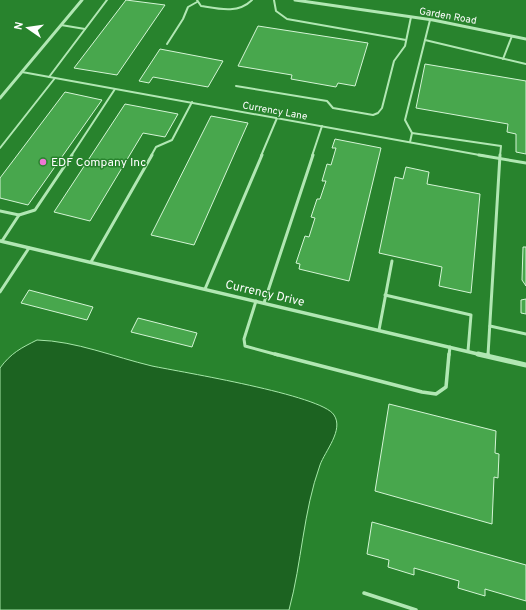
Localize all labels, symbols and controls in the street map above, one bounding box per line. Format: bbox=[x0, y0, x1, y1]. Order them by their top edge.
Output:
street label: Garden Road bbox=[418, 5, 478, 28]
north arrow bbox=[8, 8, 48, 48]
text: N bbox=[12, 21, 27, 31]
street label: Currency Lane bbox=[241, 99, 308, 124]
place label: EDF Company Inc bbox=[51, 155, 146, 171]
marker: EDF Company Inc bbox=[38, 157, 48, 167]
street label: Currency Drive bbox=[224, 277, 306, 311]

